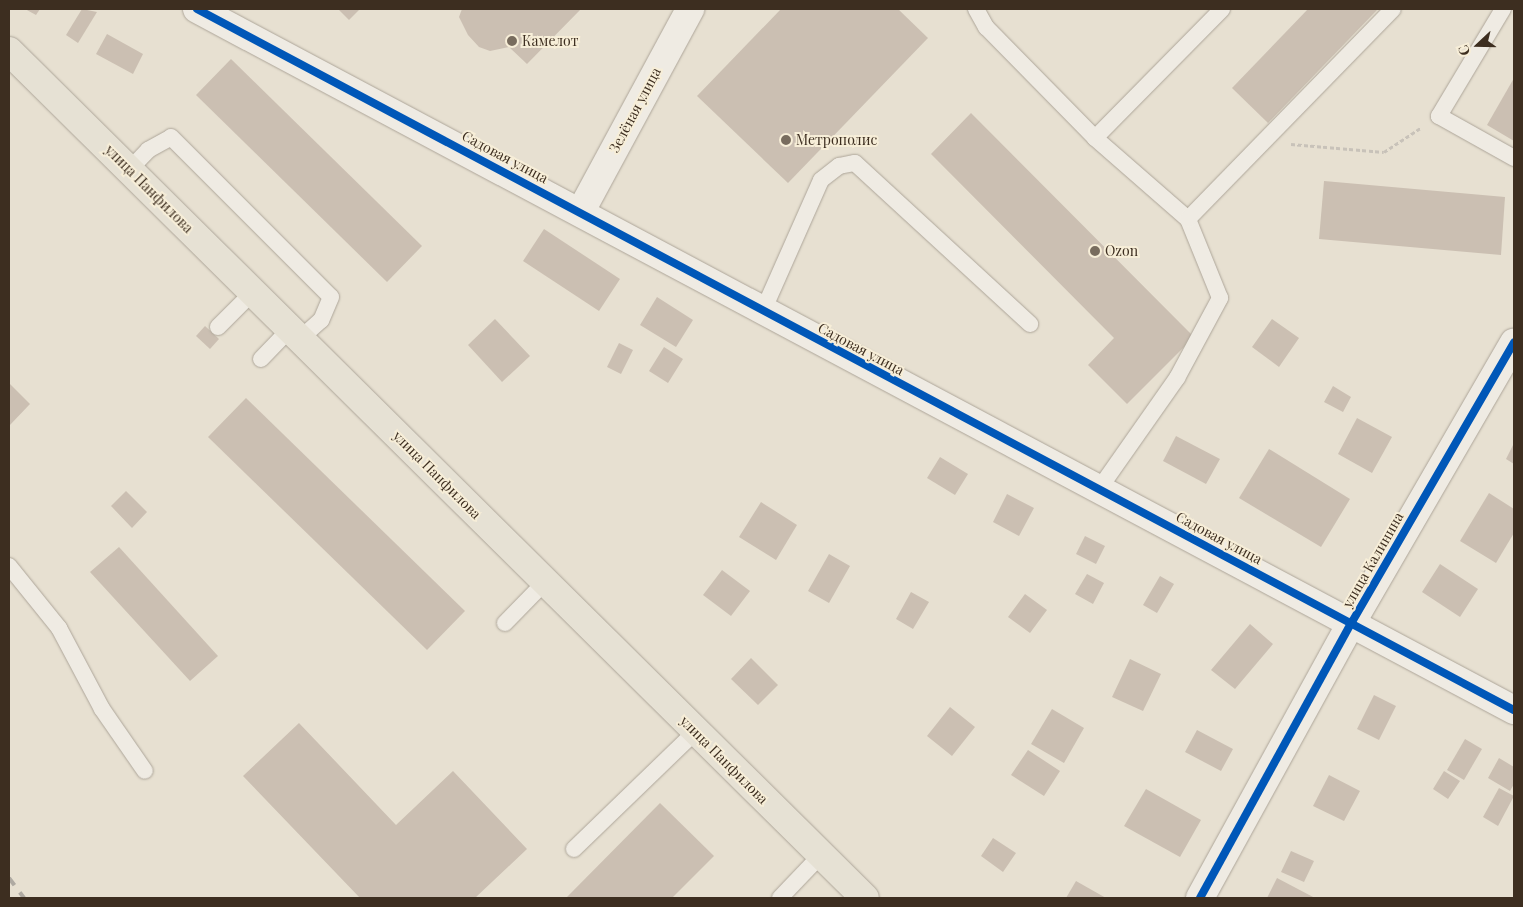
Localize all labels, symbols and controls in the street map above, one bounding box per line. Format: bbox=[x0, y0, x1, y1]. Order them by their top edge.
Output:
north arrow bbox=[1453, 20, 1503, 70]
place label: Камелот bbox=[522, 33, 578, 49]
marker: Камелот bbox=[506, 35, 518, 47]
text: С bbox=[1453, 43, 1474, 59]
street label: Зелёная улица bbox=[606, 65, 664, 155]
street label: Садовая улица bbox=[459, 127, 551, 187]
place label: Метрополис bbox=[796, 132, 877, 148]
marker: Метрополис bbox=[780, 134, 792, 146]
street label: улица Панфилова bbox=[102, 142, 196, 236]
place label: Ozon bbox=[1105, 243, 1138, 259]
marker: Ozon bbox=[1089, 245, 1101, 257]
street label: Садовая улица bbox=[815, 319, 907, 379]
street label: улица Панфилова bbox=[390, 428, 484, 522]
street label: Садовая улица bbox=[1173, 508, 1265, 568]
street label: улица Калинина bbox=[1339, 509, 1407, 611]
street label: улица Панфилова bbox=[677, 713, 771, 807]

